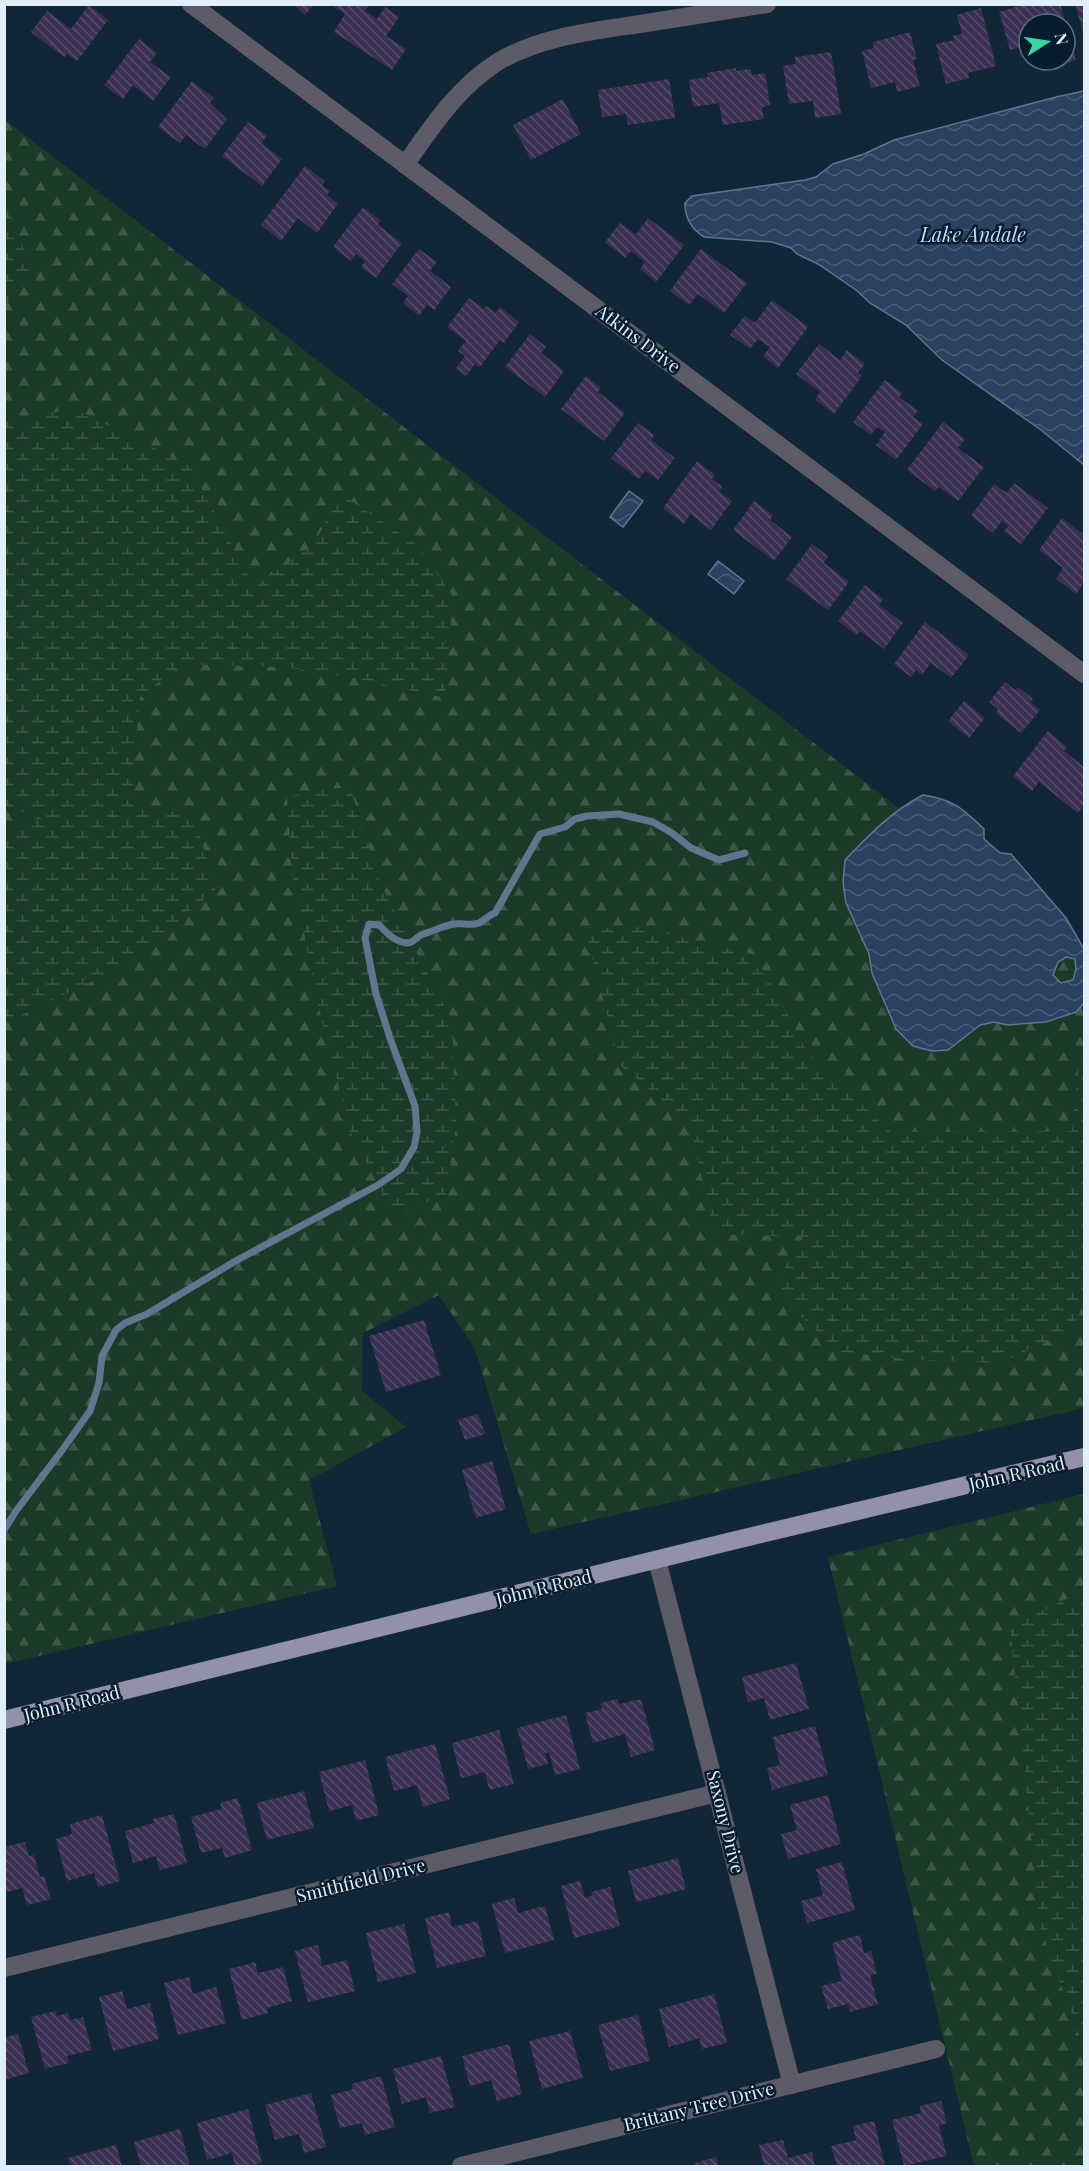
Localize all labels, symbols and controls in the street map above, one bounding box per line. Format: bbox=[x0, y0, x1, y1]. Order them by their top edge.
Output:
north arrow bbox=[1017, 12, 1077, 72]
text: N bbox=[1051, 31, 1074, 47]
water label: Lake Andale bbox=[919, 220, 1026, 247]
street label: Atkins Drive bbox=[591, 298, 686, 378]
street label: John R Road bbox=[965, 1450, 1068, 1496]
street label: John R Road bbox=[492, 1563, 595, 1611]
street label: John R Road bbox=[20, 1679, 123, 1727]
street label: Saxony Drive bbox=[702, 1768, 750, 1876]
street label: Smithfield Drive bbox=[294, 1852, 428, 1908]
street label: Brittany Tree Drive bbox=[621, 2076, 776, 2136]

